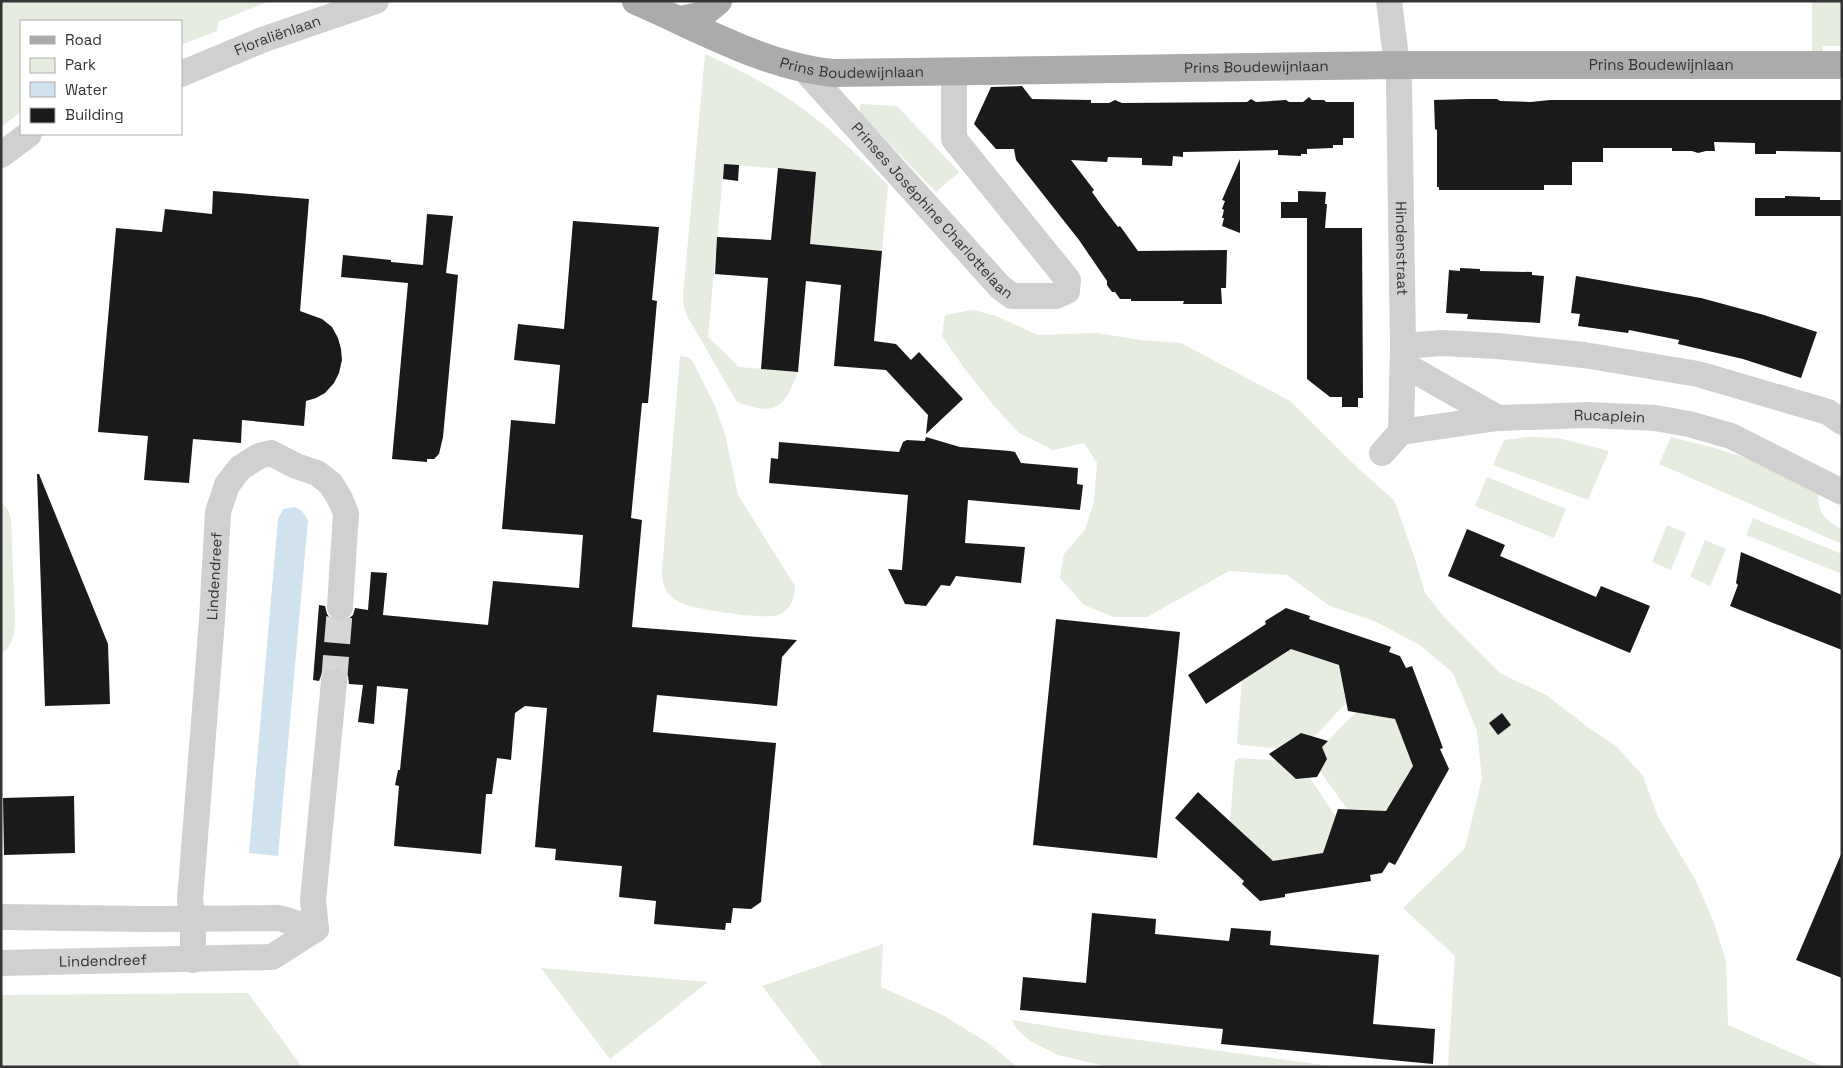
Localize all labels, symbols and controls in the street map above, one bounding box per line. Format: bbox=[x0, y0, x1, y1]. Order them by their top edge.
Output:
street label: Floraliënlaan bbox=[231, 11, 323, 60]
legend bbox=[20, 20, 182, 135]
text: Road bbox=[65, 30, 102, 49]
street label: Prins Boudewijnlaan bbox=[778, 52, 924, 82]
text: Park bbox=[65, 55, 96, 74]
street label: Prins Boudewijnlaan bbox=[1589, 55, 1734, 74]
street label: Prins Boudewijnlaan bbox=[1184, 56, 1329, 77]
text: Water bbox=[65, 80, 108, 99]
text: Building bbox=[65, 105, 124, 124]
street label: Prinses Joséphine Charlottelaan bbox=[847, 118, 1017, 303]
street label: Hindenstraat bbox=[1392, 201, 1412, 296]
street label: Rucaplein bbox=[1574, 405, 1646, 427]
street label: Lindendreef bbox=[202, 531, 226, 621]
street label: Lindendreef bbox=[59, 950, 148, 971]

